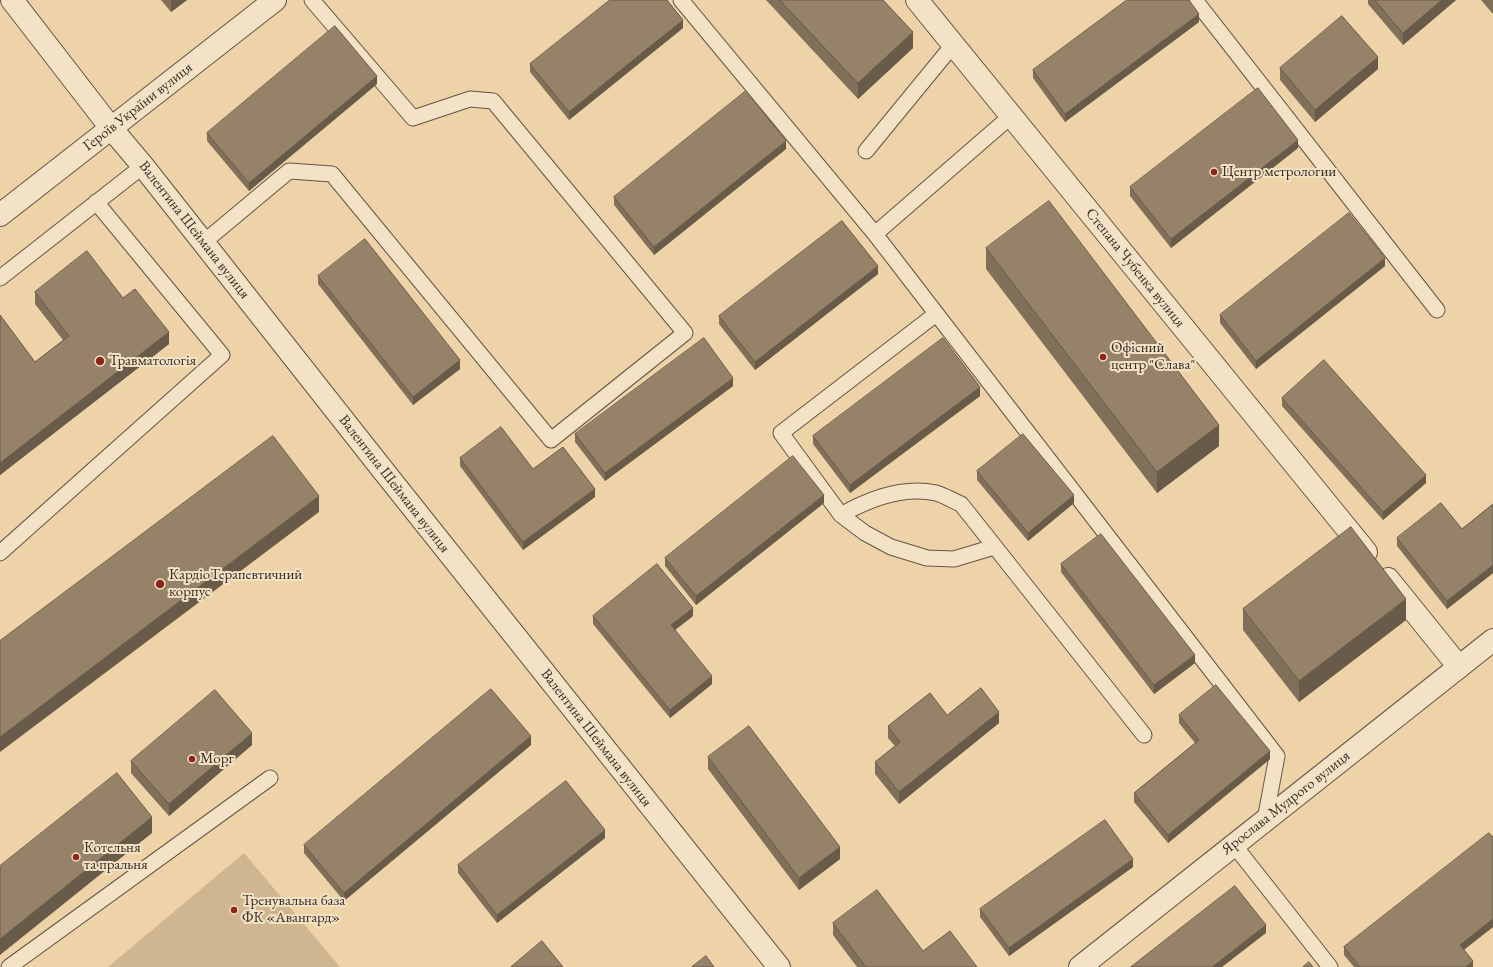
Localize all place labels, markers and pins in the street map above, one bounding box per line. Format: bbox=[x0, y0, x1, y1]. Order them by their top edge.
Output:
place label: Центр метрологии bbox=[1222, 163, 1336, 181]
marker: Центр метрологии bbox=[1209, 167, 1219, 177]
place label: Офісний центр "Слава" bbox=[1111, 339, 1195, 374]
place label: Травматологія bbox=[109, 352, 196, 370]
marker: Офісний центр "Слава" bbox=[1098, 352, 1108, 362]
marker: Травматологія bbox=[94, 355, 106, 367]
place label: КардіоТерапевтичний корпус bbox=[169, 566, 302, 601]
marker: КардіоТерапевтичний корпус bbox=[154, 578, 166, 590]
place label: Морг bbox=[200, 750, 234, 768]
marker: Морг bbox=[187, 754, 197, 764]
place label: Котельня та пральня bbox=[84, 839, 148, 874]
marker: Котельня та пральня bbox=[71, 852, 81, 862]
place label: Тренувальна база ФК «Авангард» bbox=[242, 892, 345, 927]
marker: Тренувальна база ФК «Авангард» bbox=[229, 905, 239, 915]

